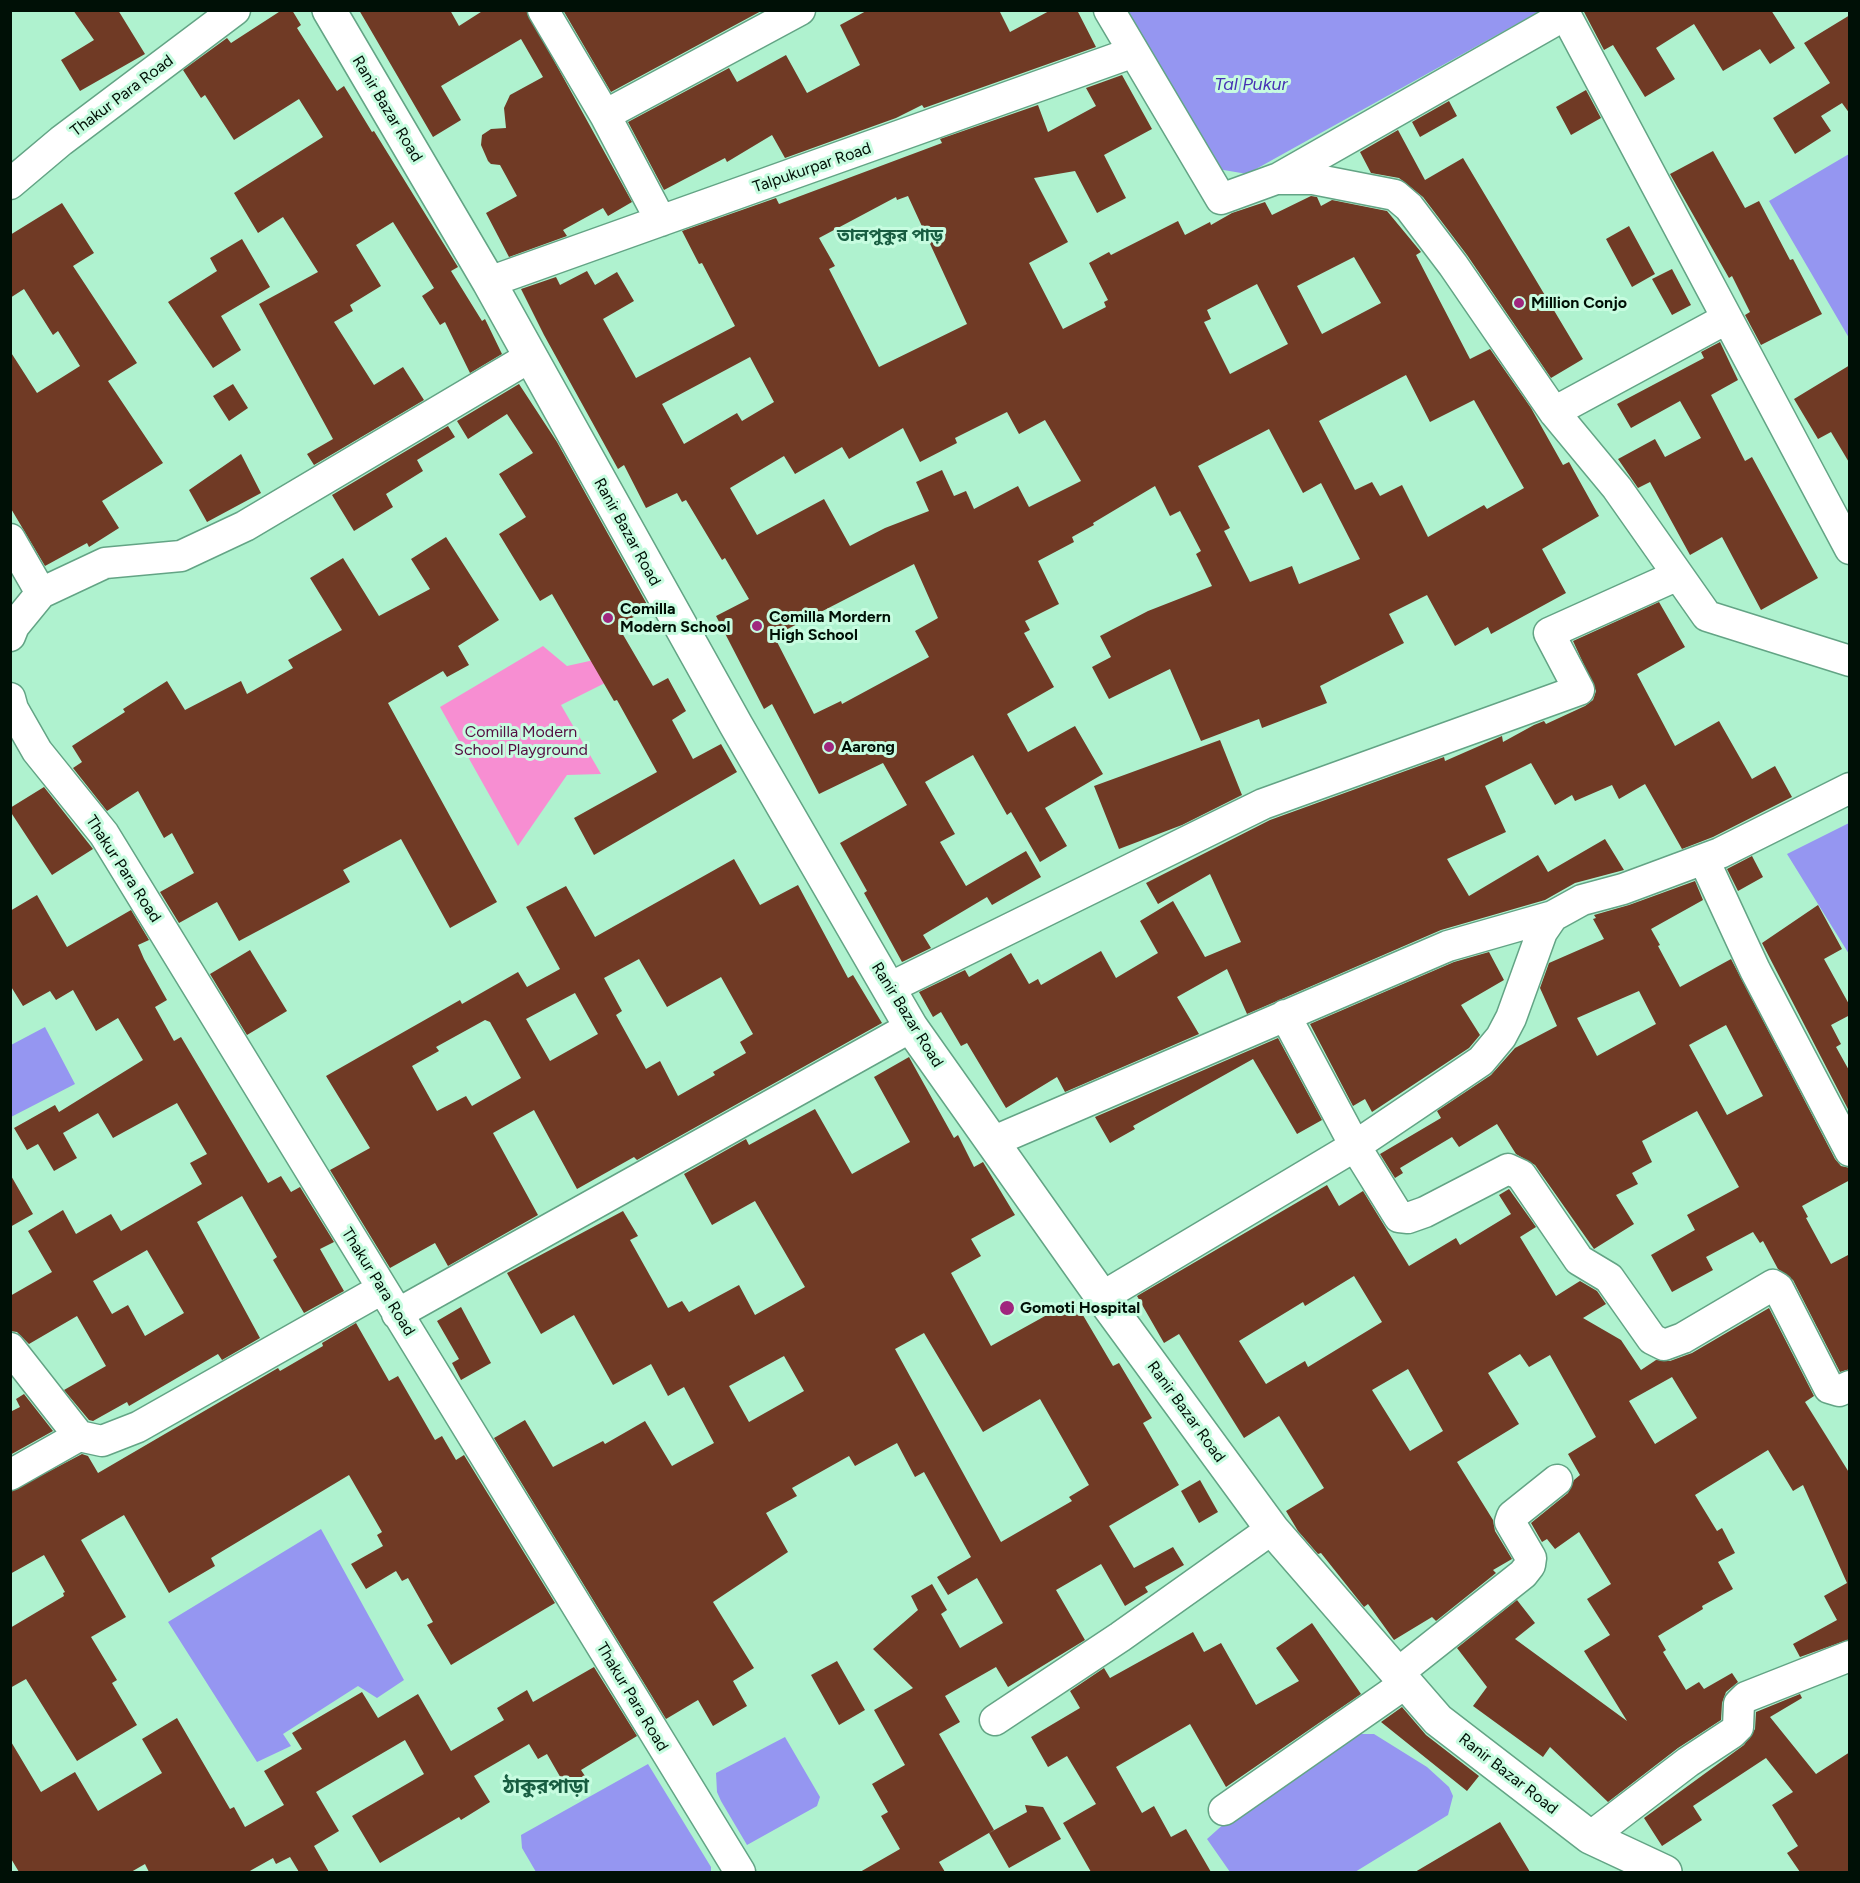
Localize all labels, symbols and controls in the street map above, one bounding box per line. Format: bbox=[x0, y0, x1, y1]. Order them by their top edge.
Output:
street label: Thakur Para Road bbox=[67, 51, 177, 141]
street label: Ranir Bazar Road bbox=[348, 52, 426, 166]
water label: Tal Pukur bbox=[1214, 74, 1288, 96]
street label: Talpukurpar Road bbox=[750, 139, 874, 197]
district label: তালপুকুর পাড় bbox=[837, 225, 943, 247]
place label: Million Conjo bbox=[1531, 293, 1627, 313]
marker: Million Conjo bbox=[1512, 296, 1526, 310]
street label: Ranir Bazar Road bbox=[589, 475, 665, 589]
place label: Comilla Modern School bbox=[620, 599, 730, 637]
place label: Comilla Mordern High School bbox=[769, 607, 891, 645]
marker: Comilla Modern School bbox=[601, 611, 615, 625]
marker: Comilla Mordern High School bbox=[750, 619, 764, 633]
park label: Comilla Modern School Playground bbox=[454, 722, 588, 760]
place label: Aarong bbox=[841, 737, 895, 757]
marker: Aarong bbox=[822, 740, 836, 754]
street label: Thakur Para Road bbox=[81, 812, 165, 926]
street label: Ranir Bazar Road bbox=[867, 959, 947, 1071]
street label: Thakur Para Road bbox=[337, 1225, 419, 1339]
place label: Gomoti Hospital bbox=[1020, 1298, 1140, 1318]
marker: Gomoti Hospital bbox=[998, 1299, 1016, 1317]
street label: Ranir Bazar Road bbox=[1143, 1358, 1229, 1466]
street label: Thakur Para Road bbox=[592, 1639, 672, 1755]
street label: Ranir Bazar Road bbox=[1455, 1729, 1561, 1819]
district label: ঠাকুরপাড়া bbox=[503, 1775, 589, 1799]

